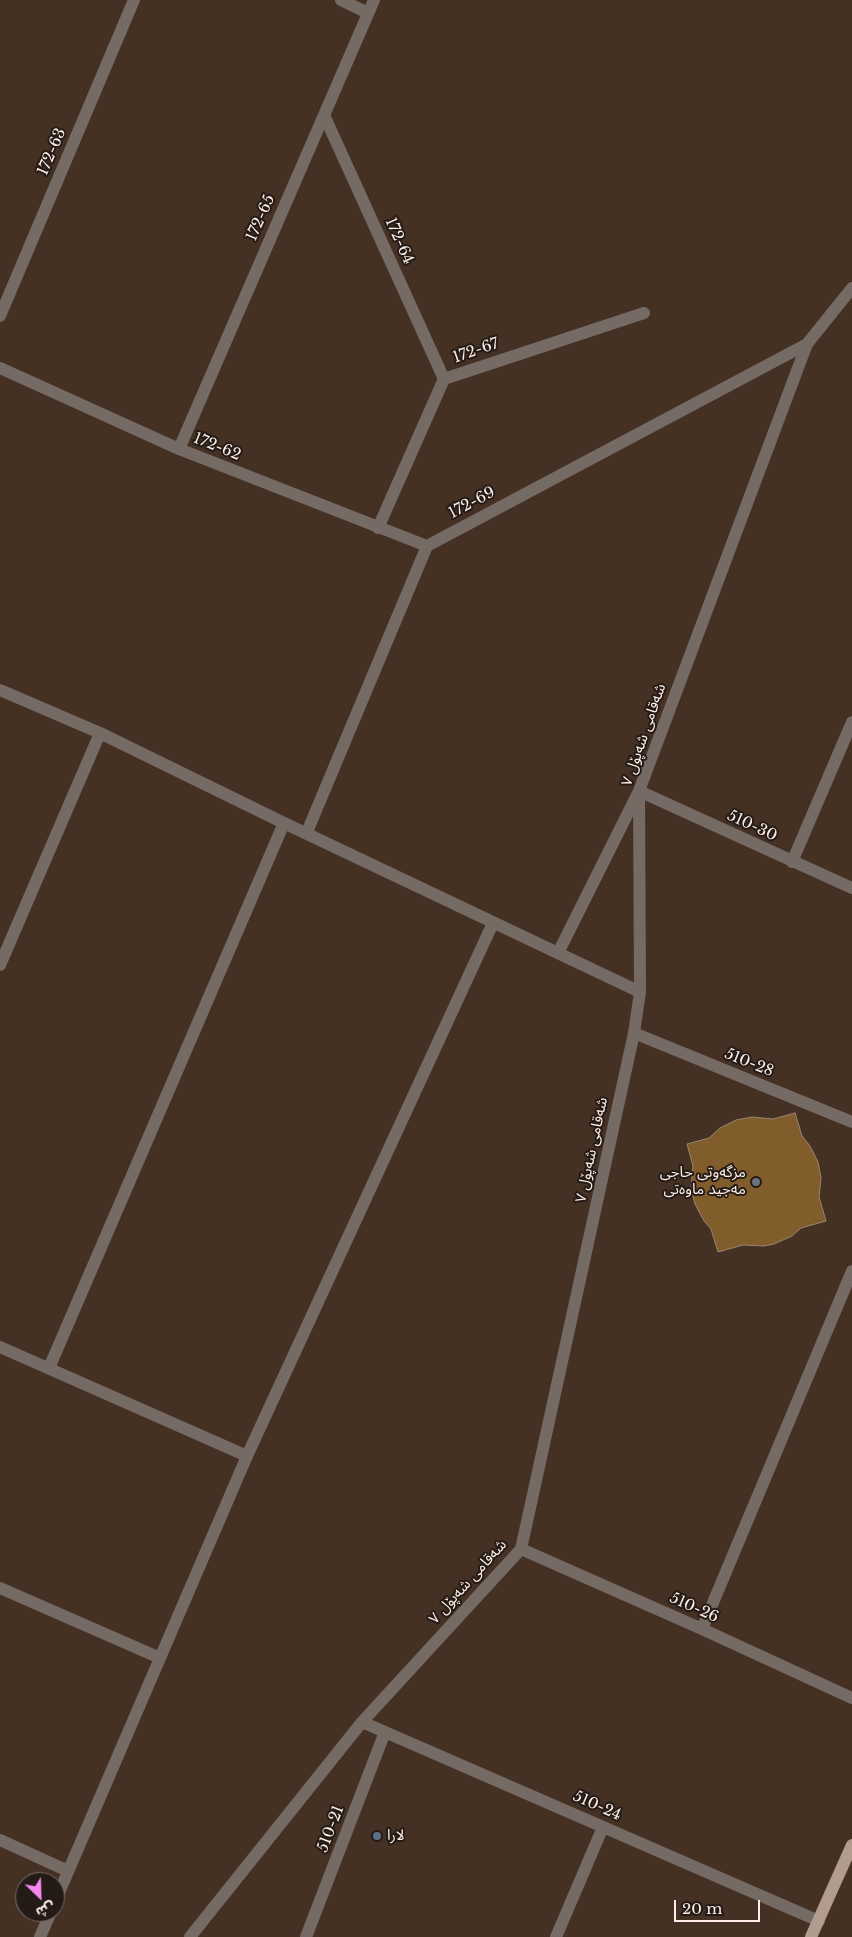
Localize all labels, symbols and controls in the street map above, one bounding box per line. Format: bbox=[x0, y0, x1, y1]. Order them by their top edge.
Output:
street label: 172-63 bbox=[34, 126, 70, 178]
street label: 172-65 bbox=[243, 192, 279, 244]
street label: 172-64 bbox=[381, 215, 417, 267]
street label: 172-67 bbox=[451, 335, 501, 367]
street label: 172-62 bbox=[191, 429, 243, 465]
street label: 172-69 bbox=[446, 483, 498, 523]
street label: شەقامی شەپۆل ٧ bbox=[618, 681, 670, 789]
street label: 510-30 bbox=[724, 807, 780, 845]
street label: 510-28 bbox=[722, 1045, 776, 1081]
street label: شەقامی شەپۆل ٧ bbox=[572, 1096, 612, 1204]
place label: مزگەوتی حاجی مەجید ماوەتی bbox=[660, 1164, 746, 1199]
marker: مزگەوتی حاجی مەجید ماوەتی bbox=[750, 1176, 762, 1188]
street label: شەقامی شەپۆل ٧ bbox=[425, 1536, 511, 1628]
street label: 510-26 bbox=[667, 1589, 721, 1627]
street label: 510-24 bbox=[570, 1787, 624, 1825]
street label: 510-21 bbox=[314, 1803, 348, 1855]
place label: لارا bbox=[387, 1827, 404, 1845]
marker: لارا bbox=[371, 1830, 383, 1842]
north arrow bbox=[15, 1872, 65, 1922]
scale bar bbox=[677, 1890, 763, 1922]
text: ش bbox=[33, 1898, 58, 1922]
text: 20 m bbox=[682, 1899, 722, 1918]

